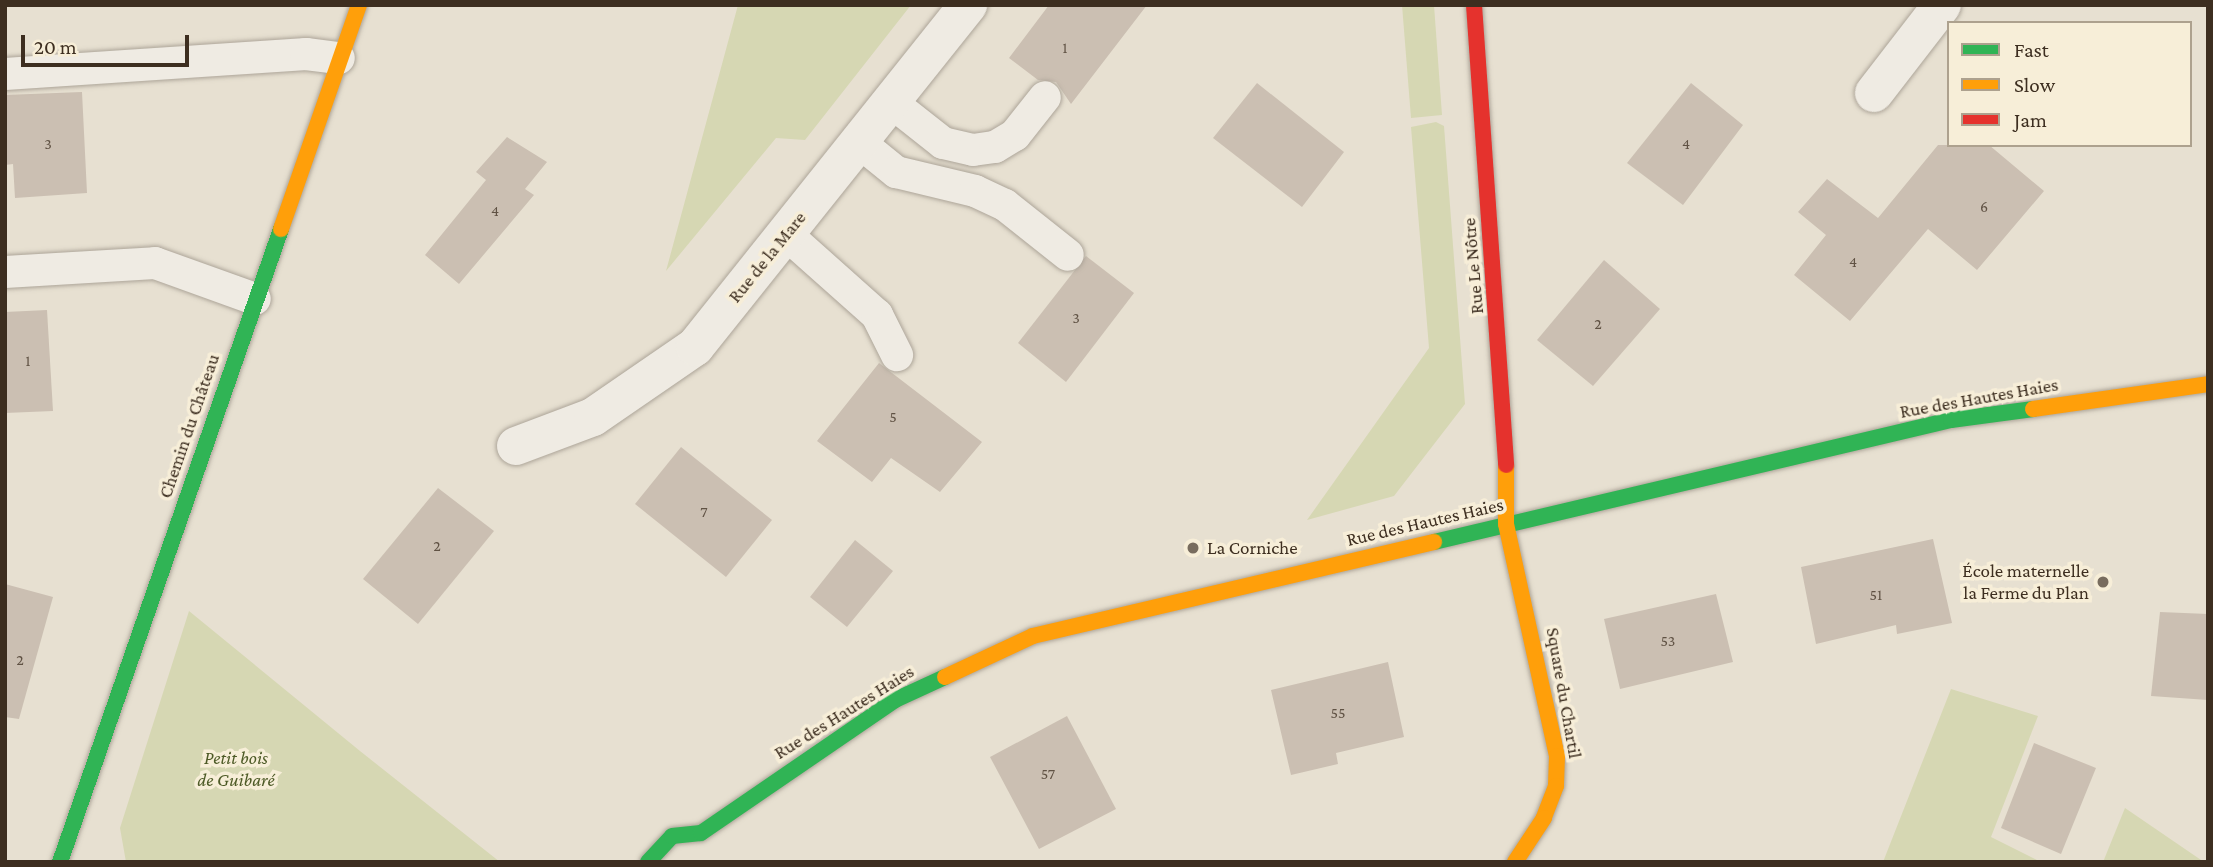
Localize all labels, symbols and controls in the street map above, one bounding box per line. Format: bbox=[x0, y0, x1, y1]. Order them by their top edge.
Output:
scale bar bbox=[24, 21, 192, 65]
legend bbox=[1947, 21, 2192, 147]
text: 20 m bbox=[34, 35, 77, 59]
house number: 1 bbox=[1062, 38, 1068, 58]
text: Fast bbox=[2014, 38, 2049, 62]
text: Slow bbox=[2014, 73, 2055, 97]
text: Jam bbox=[2014, 108, 2047, 132]
house number: 3 bbox=[44, 134, 52, 154]
house number: 4 bbox=[1682, 134, 1690, 154]
house number: 6 bbox=[1980, 197, 1988, 217]
house number: 4 bbox=[491, 201, 499, 221]
street label: Rue de la Mare bbox=[723, 207, 811, 307]
street label: Rue Le Nôtre bbox=[1457, 217, 1489, 315]
house number: 4 bbox=[1849, 252, 1857, 272]
house number: 3 bbox=[1072, 308, 1080, 328]
house number: 2 bbox=[1594, 314, 1602, 334]
house number: 1 bbox=[25, 351, 31, 371]
street label: Chemin du Château bbox=[154, 351, 224, 501]
street label: Rue des Hautes Haies bbox=[1898, 373, 2060, 423]
house number: 5 bbox=[889, 407, 897, 427]
street label: Rue des Hautes Haies bbox=[1344, 493, 1506, 551]
house number: 7 bbox=[700, 502, 708, 522]
house number: 2 bbox=[433, 536, 441, 556]
place label: La Corniche bbox=[1207, 537, 1298, 559]
marker: La Corniche bbox=[1185, 540, 1201, 556]
place label: École maternelle la Ferme du Plan bbox=[1962, 560, 2089, 604]
marker: École maternelle la Ferme du Plan bbox=[2095, 574, 2111, 590]
house number: 51 bbox=[1870, 585, 1882, 605]
street label: Square du Chartil bbox=[1541, 626, 1587, 760]
house number: 53 bbox=[1661, 631, 1675, 651]
house number: 2 bbox=[16, 650, 24, 670]
street label: Rue des Hautes Haies bbox=[770, 660, 918, 764]
house number: 55 bbox=[1331, 703, 1345, 723]
park label: Petit bois de Guibaré bbox=[197, 747, 275, 791]
house number: 57 bbox=[1041, 764, 1055, 784]

